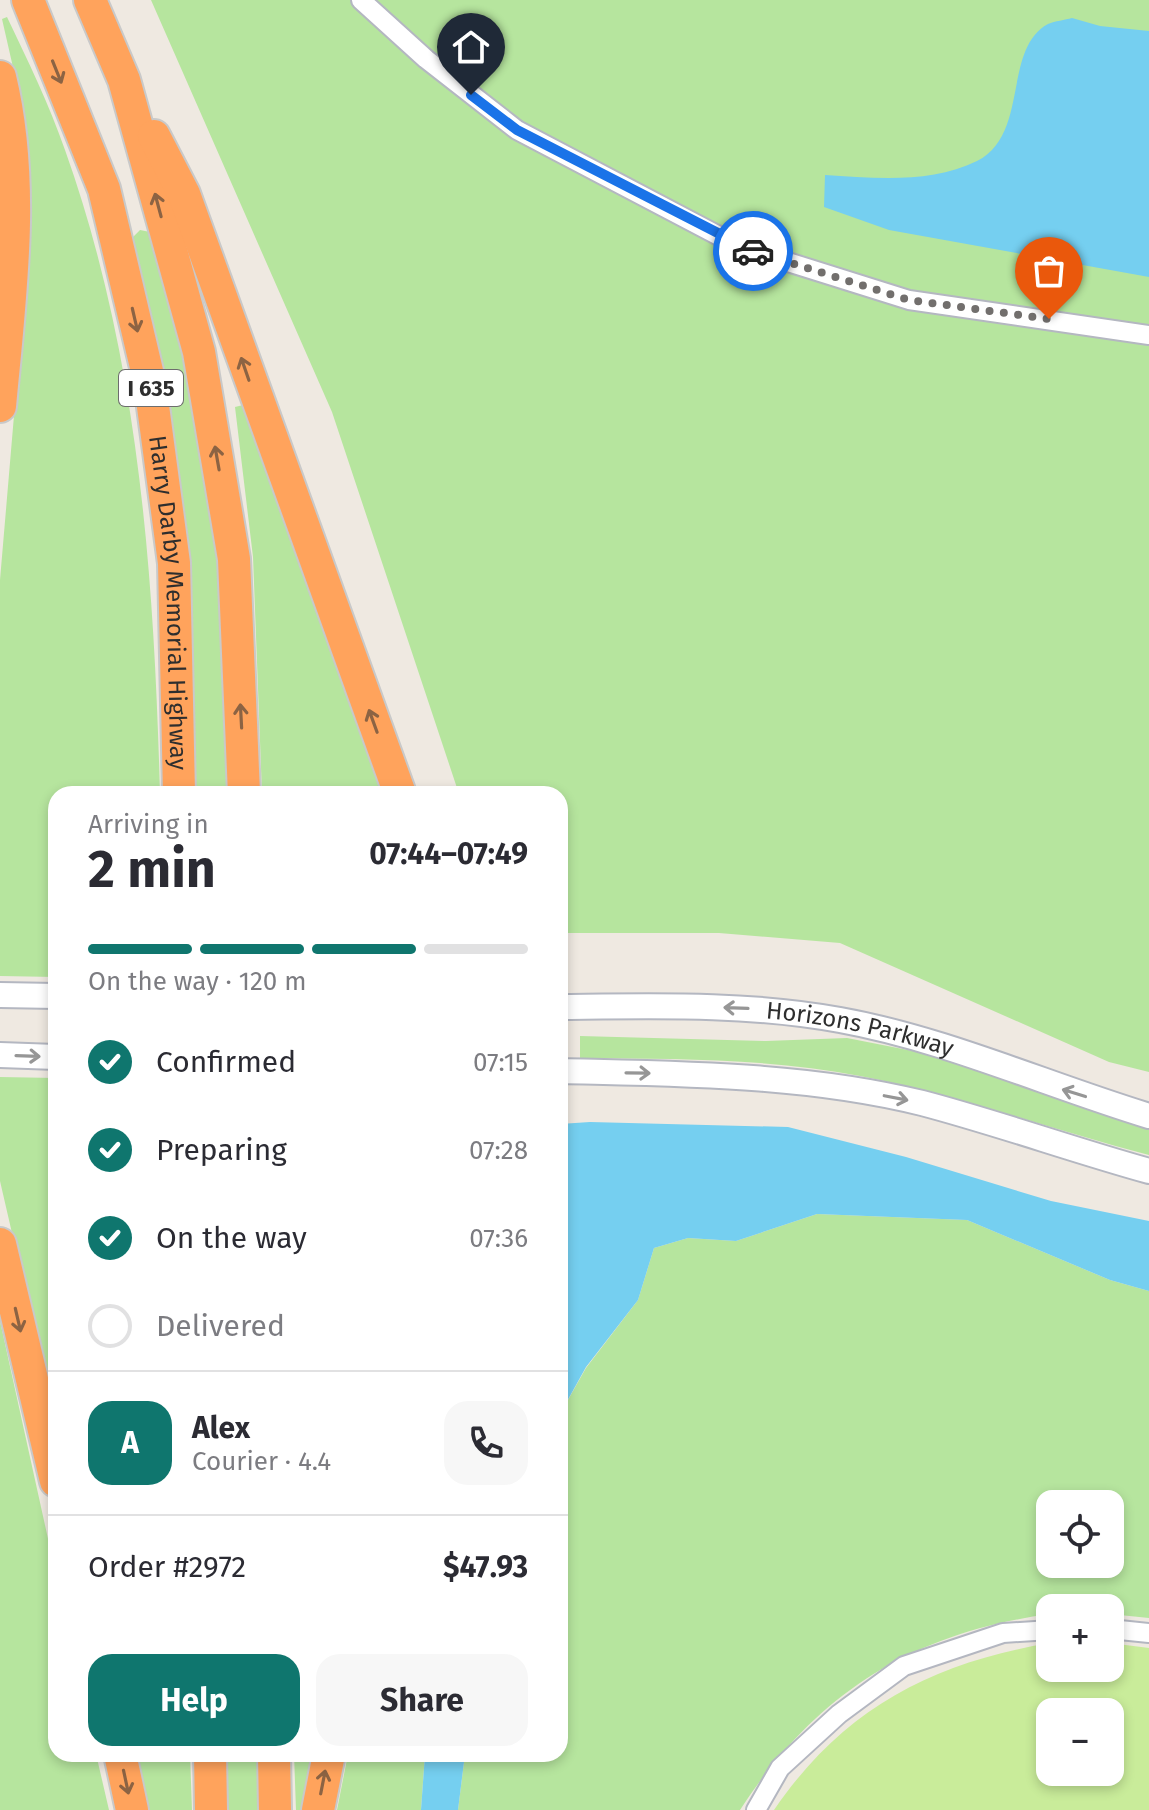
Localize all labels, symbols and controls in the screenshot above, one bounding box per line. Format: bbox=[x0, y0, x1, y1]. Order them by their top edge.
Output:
pin bbox=[437, 13, 505, 95]
icon: home bbox=[449, 25, 493, 69]
one-way arrow bbox=[51, 59, 65, 84]
one-way arrow bbox=[150, 192, 165, 218]
courier bbox=[713, 211, 793, 291]
icon: car bbox=[731, 229, 775, 273]
pin bbox=[1015, 237, 1083, 319]
icon: bag bbox=[1027, 249, 1071, 293]
one-way arrow bbox=[128, 306, 143, 332]
one-way arrow bbox=[237, 356, 252, 381]
road number: I 635 bbox=[119, 370, 183, 406]
street label: Harry Darby Memorial Highway bbox=[143, 434, 192, 771]
one-way arrow bbox=[208, 445, 223, 471]
one-way arrow bbox=[233, 703, 248, 730]
one-way arrow bbox=[365, 709, 380, 734]
text: Arriving in bbox=[88, 809, 209, 840]
text: 07:44–07:49 bbox=[369, 836, 528, 872]
text: 2 min bbox=[88, 838, 216, 901]
text: On the way · 120 m bbox=[88, 966, 307, 997]
street label: Horizons Parkway bbox=[765, 996, 957, 1063]
one-way arrow bbox=[723, 1001, 750, 1016]
icon: check bbox=[88, 1040, 132, 1084]
text: Confirmed bbox=[156, 1044, 296, 1080]
text: 07:15 bbox=[473, 1047, 528, 1078]
one-way arrow bbox=[14, 1048, 41, 1063]
one-way arrow bbox=[624, 1065, 651, 1081]
one-way arrow bbox=[1062, 1085, 1088, 1100]
one-way arrow bbox=[883, 1092, 909, 1107]
icon: check bbox=[88, 1128, 132, 1172]
text: Preparing bbox=[156, 1132, 287, 1168]
text: 07:28 bbox=[469, 1135, 528, 1166]
icon: check bbox=[88, 1216, 132, 1260]
text: On the way bbox=[156, 1220, 307, 1256]
text: 07:36 bbox=[469, 1223, 528, 1254]
one-way arrow bbox=[11, 1306, 26, 1332]
text: Delivered bbox=[156, 1308, 285, 1344]
button: phone bbox=[444, 1401, 528, 1485]
text: Alex bbox=[192, 1410, 250, 1446]
text: A bbox=[121, 1425, 139, 1461]
text: Courier · 4.4 bbox=[192, 1446, 331, 1477]
map controls bbox=[1036, 1490, 1124, 1786]
button: locate bbox=[1036, 1490, 1124, 1578]
text: Order #2972 bbox=[88, 1549, 246, 1585]
text: $47.93 bbox=[443, 1549, 528, 1585]
button: + bbox=[1036, 1594, 1124, 1682]
button: Help bbox=[88, 1654, 300, 1746]
button: Share bbox=[316, 1654, 528, 1746]
button: − bbox=[1036, 1698, 1124, 1786]
one-way arrow bbox=[119, 1769, 134, 1794]
one-way arrow bbox=[316, 1770, 331, 1795]

